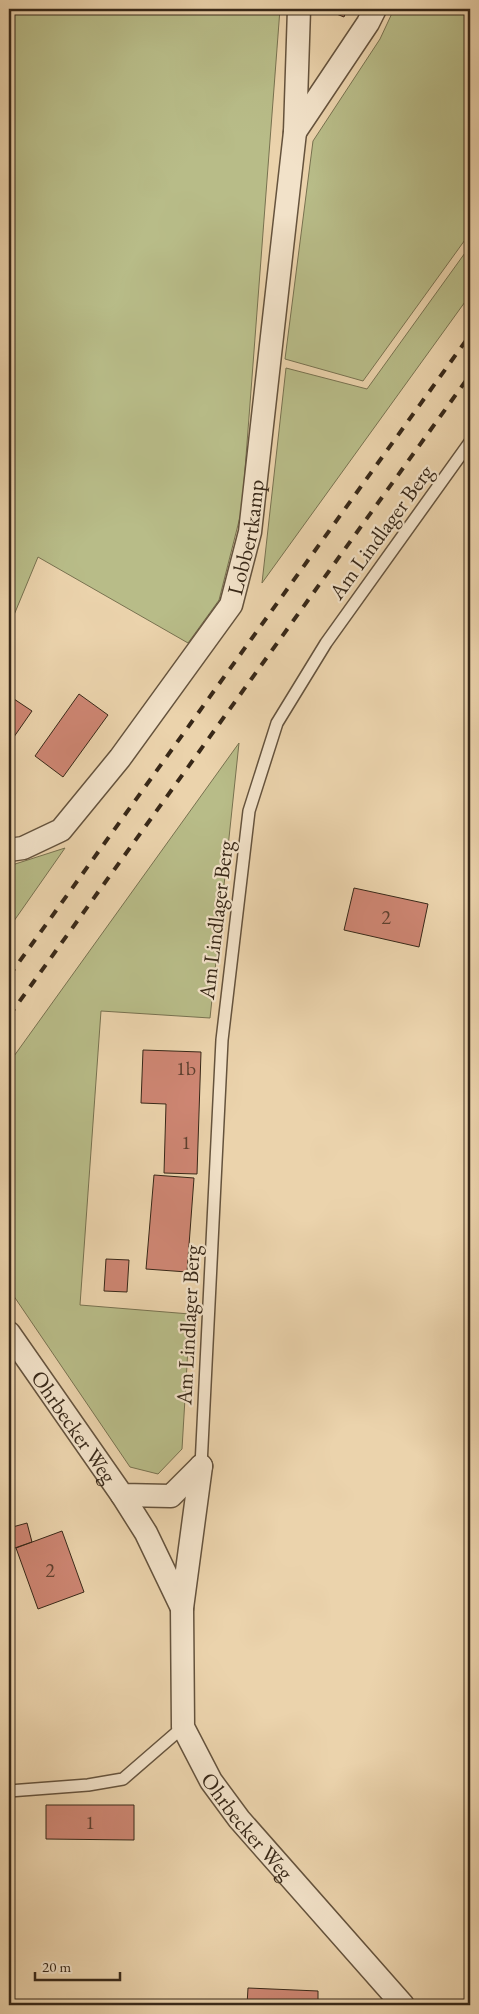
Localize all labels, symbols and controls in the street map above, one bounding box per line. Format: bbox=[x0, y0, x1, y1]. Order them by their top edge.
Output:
street label: Am Lindlager Berg bbox=[322, 458, 440, 606]
street label: Lobbertkamp bbox=[220, 478, 270, 598]
street label: Am Lindlager Berg bbox=[192, 838, 240, 1002]
house number: 2 bbox=[381, 904, 391, 930]
house number: 1b bbox=[176, 1055, 196, 1081]
house number: 1 bbox=[181, 1129, 191, 1155]
street label: Am Lindlager Berg bbox=[169, 1244, 207, 1407]
street label: Ohrbecker Weg bbox=[25, 1364, 124, 1489]
house number: 2 bbox=[45, 1557, 55, 1583]
street label: Ohrbecker Weg bbox=[195, 1766, 301, 1886]
house number: 1 bbox=[85, 1809, 95, 1835]
scale bar bbox=[35, 1949, 120, 1981]
text: 20 m bbox=[42, 1957, 71, 1976]

